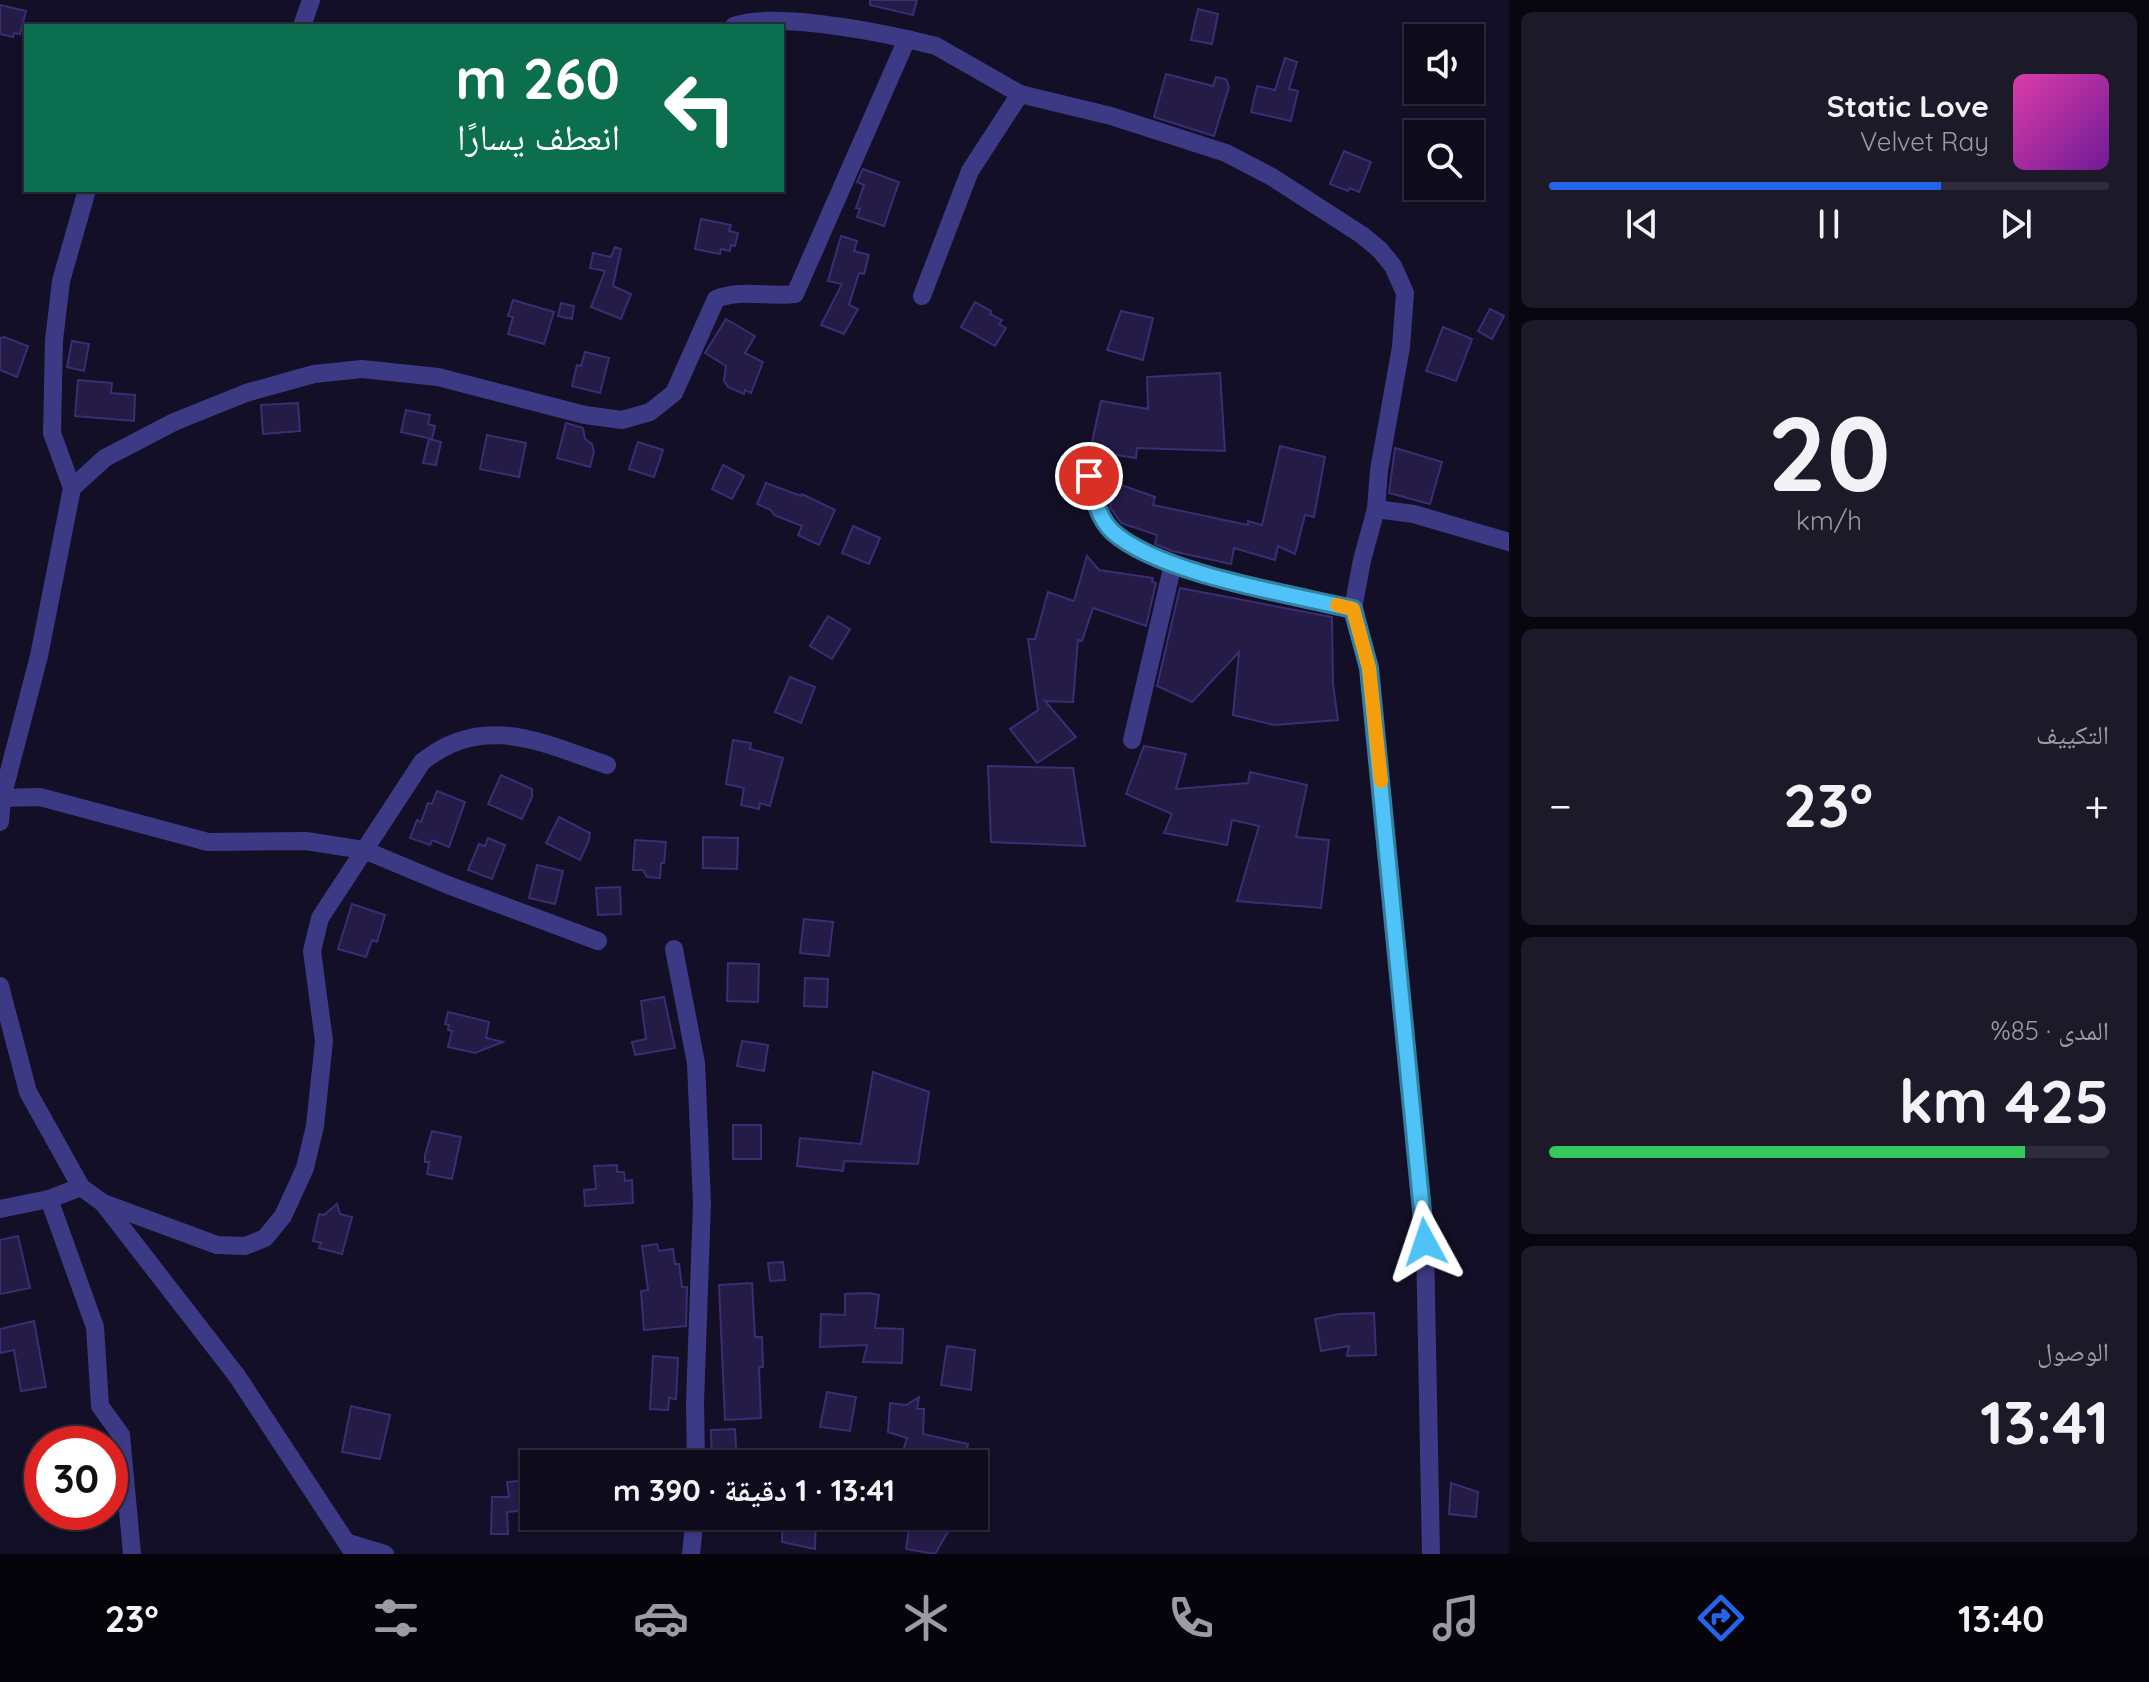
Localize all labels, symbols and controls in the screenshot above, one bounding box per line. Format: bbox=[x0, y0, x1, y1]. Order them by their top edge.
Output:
map controls bbox=[1404, 24, 1484, 200]
button: sound bbox=[1404, 24, 1484, 104]
text: 260 m bbox=[455, 43, 620, 113]
icon: left bbox=[648, 56, 752, 160]
text: Static Love bbox=[1827, 87, 1989, 125]
text: انعطف يسارًا bbox=[457, 114, 620, 159]
button: search bbox=[1404, 120, 1484, 200]
text: Velvet Ray bbox=[1860, 125, 1989, 158]
icon: previous bbox=[1620, 202, 1664, 246]
icon: pause bbox=[1807, 202, 1851, 246]
icon: next bbox=[1994, 202, 2038, 246]
text: 20 bbox=[1767, 387, 1891, 517]
pin bbox=[1055, 442, 1123, 510]
icon: arrive bbox=[1067, 454, 1111, 498]
text: km/h bbox=[1796, 504, 1862, 537]
text: التكييف bbox=[2036, 718, 2109, 751]
text: 23° bbox=[1783, 767, 1873, 842]
text: − bbox=[1549, 778, 1572, 833]
text: + bbox=[2084, 778, 2109, 833]
text: المدى · 85% bbox=[1990, 1014, 2109, 1047]
text: 425 km bbox=[1899, 1063, 2109, 1138]
position arrow bbox=[1383, 1200, 1467, 1284]
text: الوصول bbox=[2037, 1335, 2109, 1368]
text: 13:41 bbox=[1980, 1384, 2109, 1459]
speed limit sign: 30 bbox=[24, 1426, 128, 1530]
text: 13:41 · 1 دقيقة · 390 m bbox=[613, 1471, 895, 1509]
icon: filters bbox=[368, 1590, 424, 1646]
icon: car bbox=[633, 1590, 689, 1646]
icon: climate bbox=[898, 1590, 954, 1646]
icon: phone bbox=[1163, 1590, 1219, 1646]
icon: music bbox=[1428, 1590, 1484, 1646]
icon: directions bbox=[1693, 1590, 1749, 1646]
text: 23° bbox=[105, 1596, 159, 1641]
text: 13:40 bbox=[1958, 1596, 2044, 1641]

